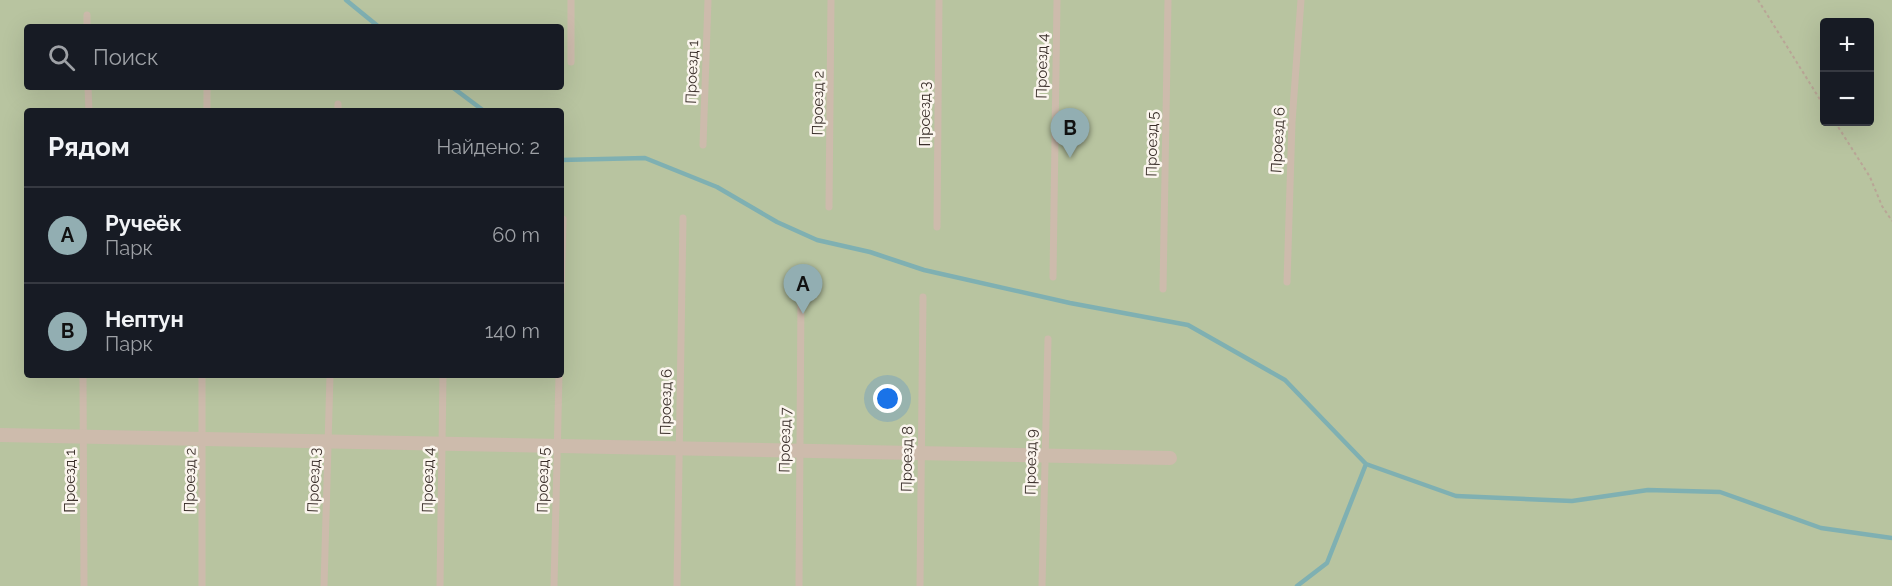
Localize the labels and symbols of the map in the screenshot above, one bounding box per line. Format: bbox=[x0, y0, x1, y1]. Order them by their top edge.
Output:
street label: Проезд 4 bbox=[1032, 33, 1052, 99]
street label: Проезд 1 bbox=[682, 39, 702, 104]
street label: Проезд 2 bbox=[808, 70, 828, 136]
street label: Проезд 3 bbox=[916, 81, 934, 147]
street label: Проезд 6 bbox=[1267, 107, 1289, 173]
pin: B bbox=[1050, 108, 1090, 158]
street label: Проезд 5 bbox=[1142, 111, 1162, 177]
pin: A bbox=[784, 264, 822, 314]
street label: Проезд 6 bbox=[656, 369, 676, 435]
your location bbox=[873, 384, 902, 413]
street label: Проезд 7 bbox=[775, 407, 795, 473]
street label: Проезд 8 bbox=[897, 426, 917, 492]
street label: Проезд 9 bbox=[1021, 429, 1041, 495]
street label: Проезд 2 bbox=[180, 447, 200, 513]
street label: Проезд 3 bbox=[304, 447, 324, 513]
street label: Проезд 4 bbox=[418, 447, 438, 513]
street label: Проезд 5 bbox=[533, 447, 553, 513]
street label: Проезд 1 bbox=[61, 449, 79, 513]

